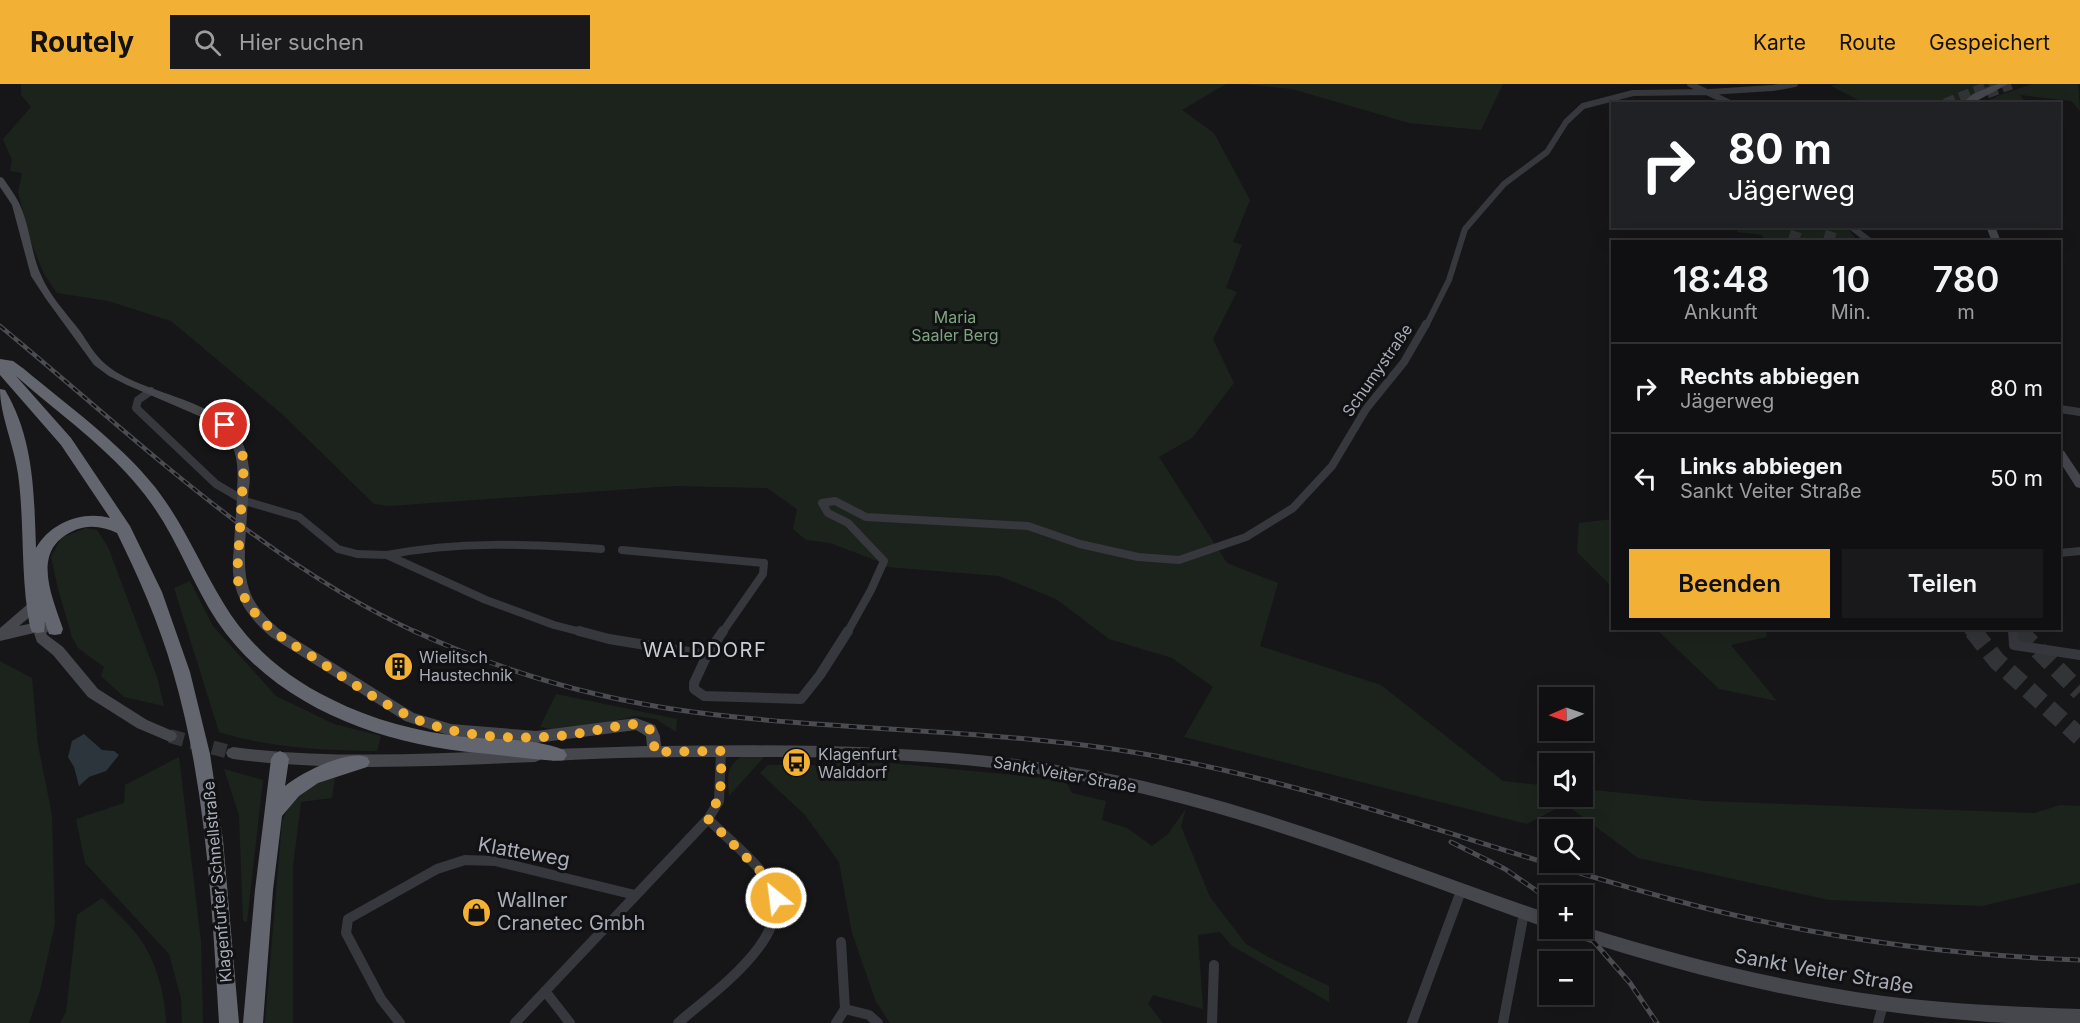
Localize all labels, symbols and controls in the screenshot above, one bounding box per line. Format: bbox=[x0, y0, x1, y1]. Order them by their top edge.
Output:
search box bbox=[170, 15, 590, 69]
text: Routely bbox=[30, 25, 134, 59]
icon: search bbox=[191, 26, 224, 59]
text: Hier suchen bbox=[239, 29, 364, 55]
text: Karte bbox=[1753, 30, 1806, 55]
text: Route bbox=[1839, 30, 1896, 55]
text: Gespeichert bbox=[1929, 30, 2050, 55]
text: 80 m bbox=[1728, 123, 1832, 174]
icon: right bbox=[1629, 126, 1707, 204]
text: Jägerweg bbox=[1728, 174, 1855, 207]
text: 18:48 bbox=[1672, 257, 1769, 301]
text: 10 bbox=[1831, 257, 1870, 301]
text: 780 bbox=[1933, 257, 2000, 301]
text: Ankunft bbox=[1684, 300, 1758, 324]
text: Min. bbox=[1831, 300, 1871, 324]
text: m bbox=[1957, 300, 1975, 324]
park label: Maria Saaler Berg bbox=[911, 307, 999, 345]
street label: Schumystraße bbox=[1338, 320, 1416, 420]
text: Rechts abbiegen bbox=[1680, 363, 1860, 389]
icon: right bbox=[1629, 372, 1662, 405]
text: 80 m bbox=[1990, 375, 2043, 401]
text: Jägerweg bbox=[1680, 389, 1774, 413]
pin bbox=[199, 399, 250, 450]
icon: arrive bbox=[208, 408, 241, 441]
text: Links abbiegen bbox=[1680, 453, 1843, 479]
icon: left bbox=[1629, 462, 1662, 495]
text: 50 m bbox=[1990, 465, 2043, 491]
text: Sankt Veiter Straße bbox=[1680, 479, 1862, 503]
button: Beenden bbox=[1629, 549, 1830, 618]
button: Teilen bbox=[1842, 549, 2043, 618]
district label: WALDDORF bbox=[643, 638, 767, 662]
place label: Wielitsch Haustechnik bbox=[419, 647, 513, 685]
building icon: Wielitsch Haustechnik bbox=[382, 650, 414, 682]
north arrow bbox=[1539, 687, 1593, 741]
map controls bbox=[1539, 687, 1593, 1005]
place label: Klagenfurt Walddorf bbox=[818, 744, 897, 782]
bus stop icon: Klagenfurt Walddorf bbox=[781, 747, 813, 779]
street label: Sankt Veiter Straße bbox=[992, 752, 1138, 796]
button: sound bbox=[1539, 753, 1593, 807]
street label: Klagenfurter Schnellstraße bbox=[198, 780, 236, 984]
button: search bbox=[1539, 819, 1593, 873]
street label: Klatteweg bbox=[476, 832, 572, 872]
position arrow bbox=[744, 866, 808, 930]
button: + bbox=[1539, 885, 1593, 939]
place label: Wallner Cranetec Gmbh bbox=[497, 888, 645, 935]
shop icon: Wallner Cranetec Gmbh bbox=[460, 896, 492, 928]
street label: Sankt Veiter Straße bbox=[1732, 943, 1916, 999]
button: − bbox=[1539, 951, 1593, 1005]

